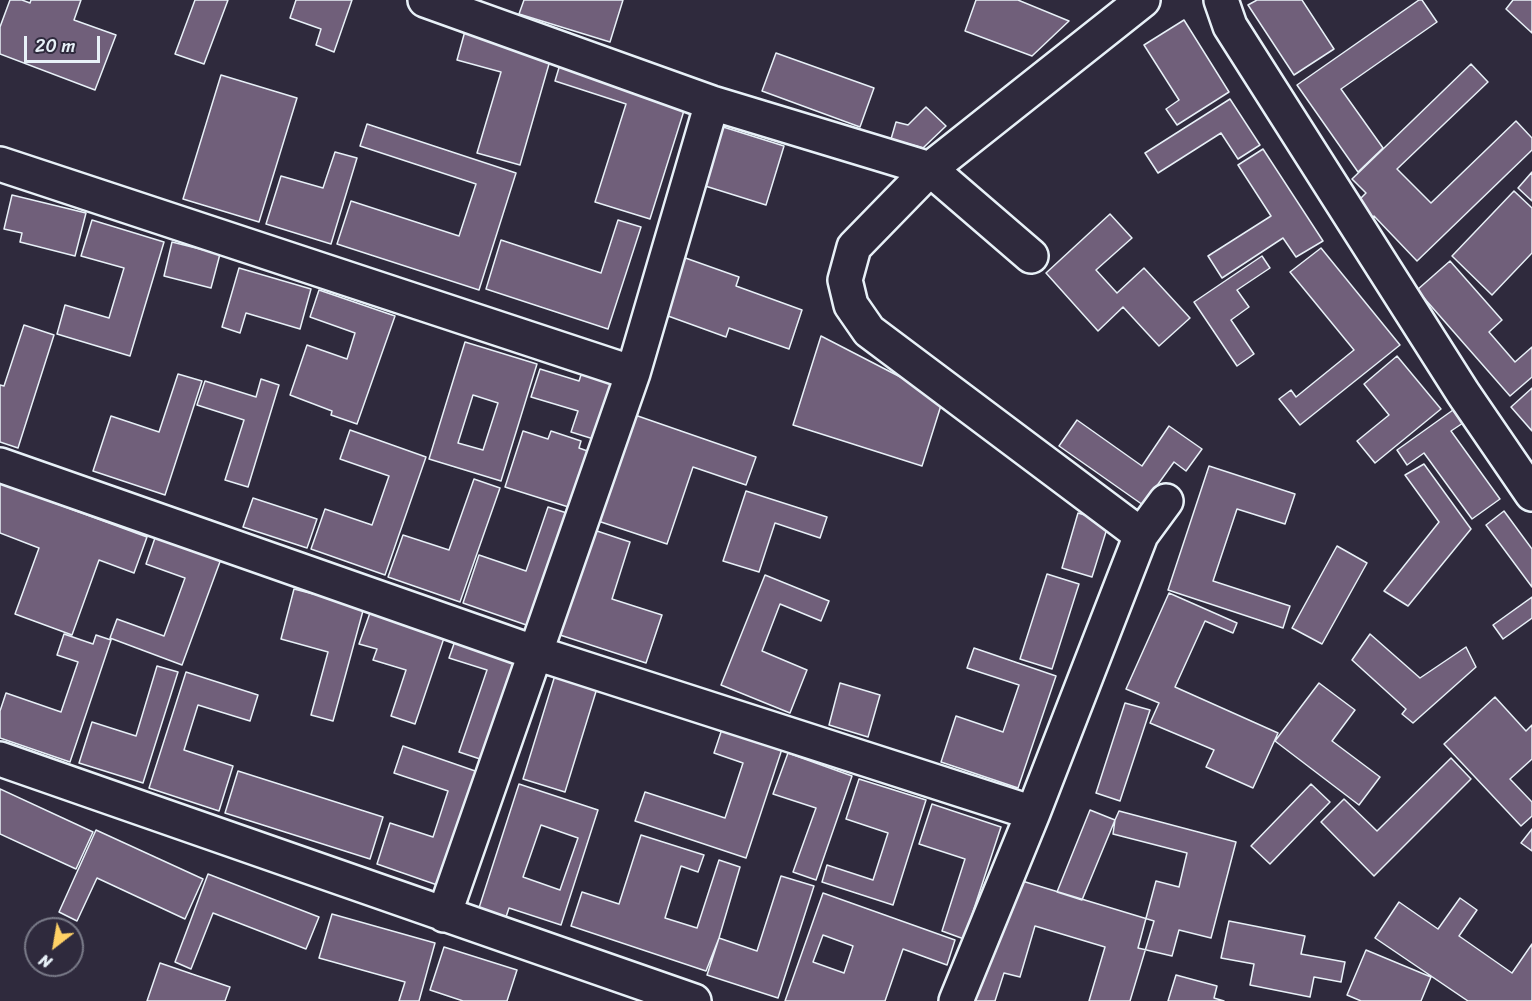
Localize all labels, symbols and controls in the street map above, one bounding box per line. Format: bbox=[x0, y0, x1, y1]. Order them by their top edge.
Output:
scale bar bbox=[27, 24, 104, 62]
text: 20 m bbox=[35, 30, 75, 62]
north arrow bbox=[24, 917, 84, 977]
text: N bbox=[33, 946, 58, 976]

